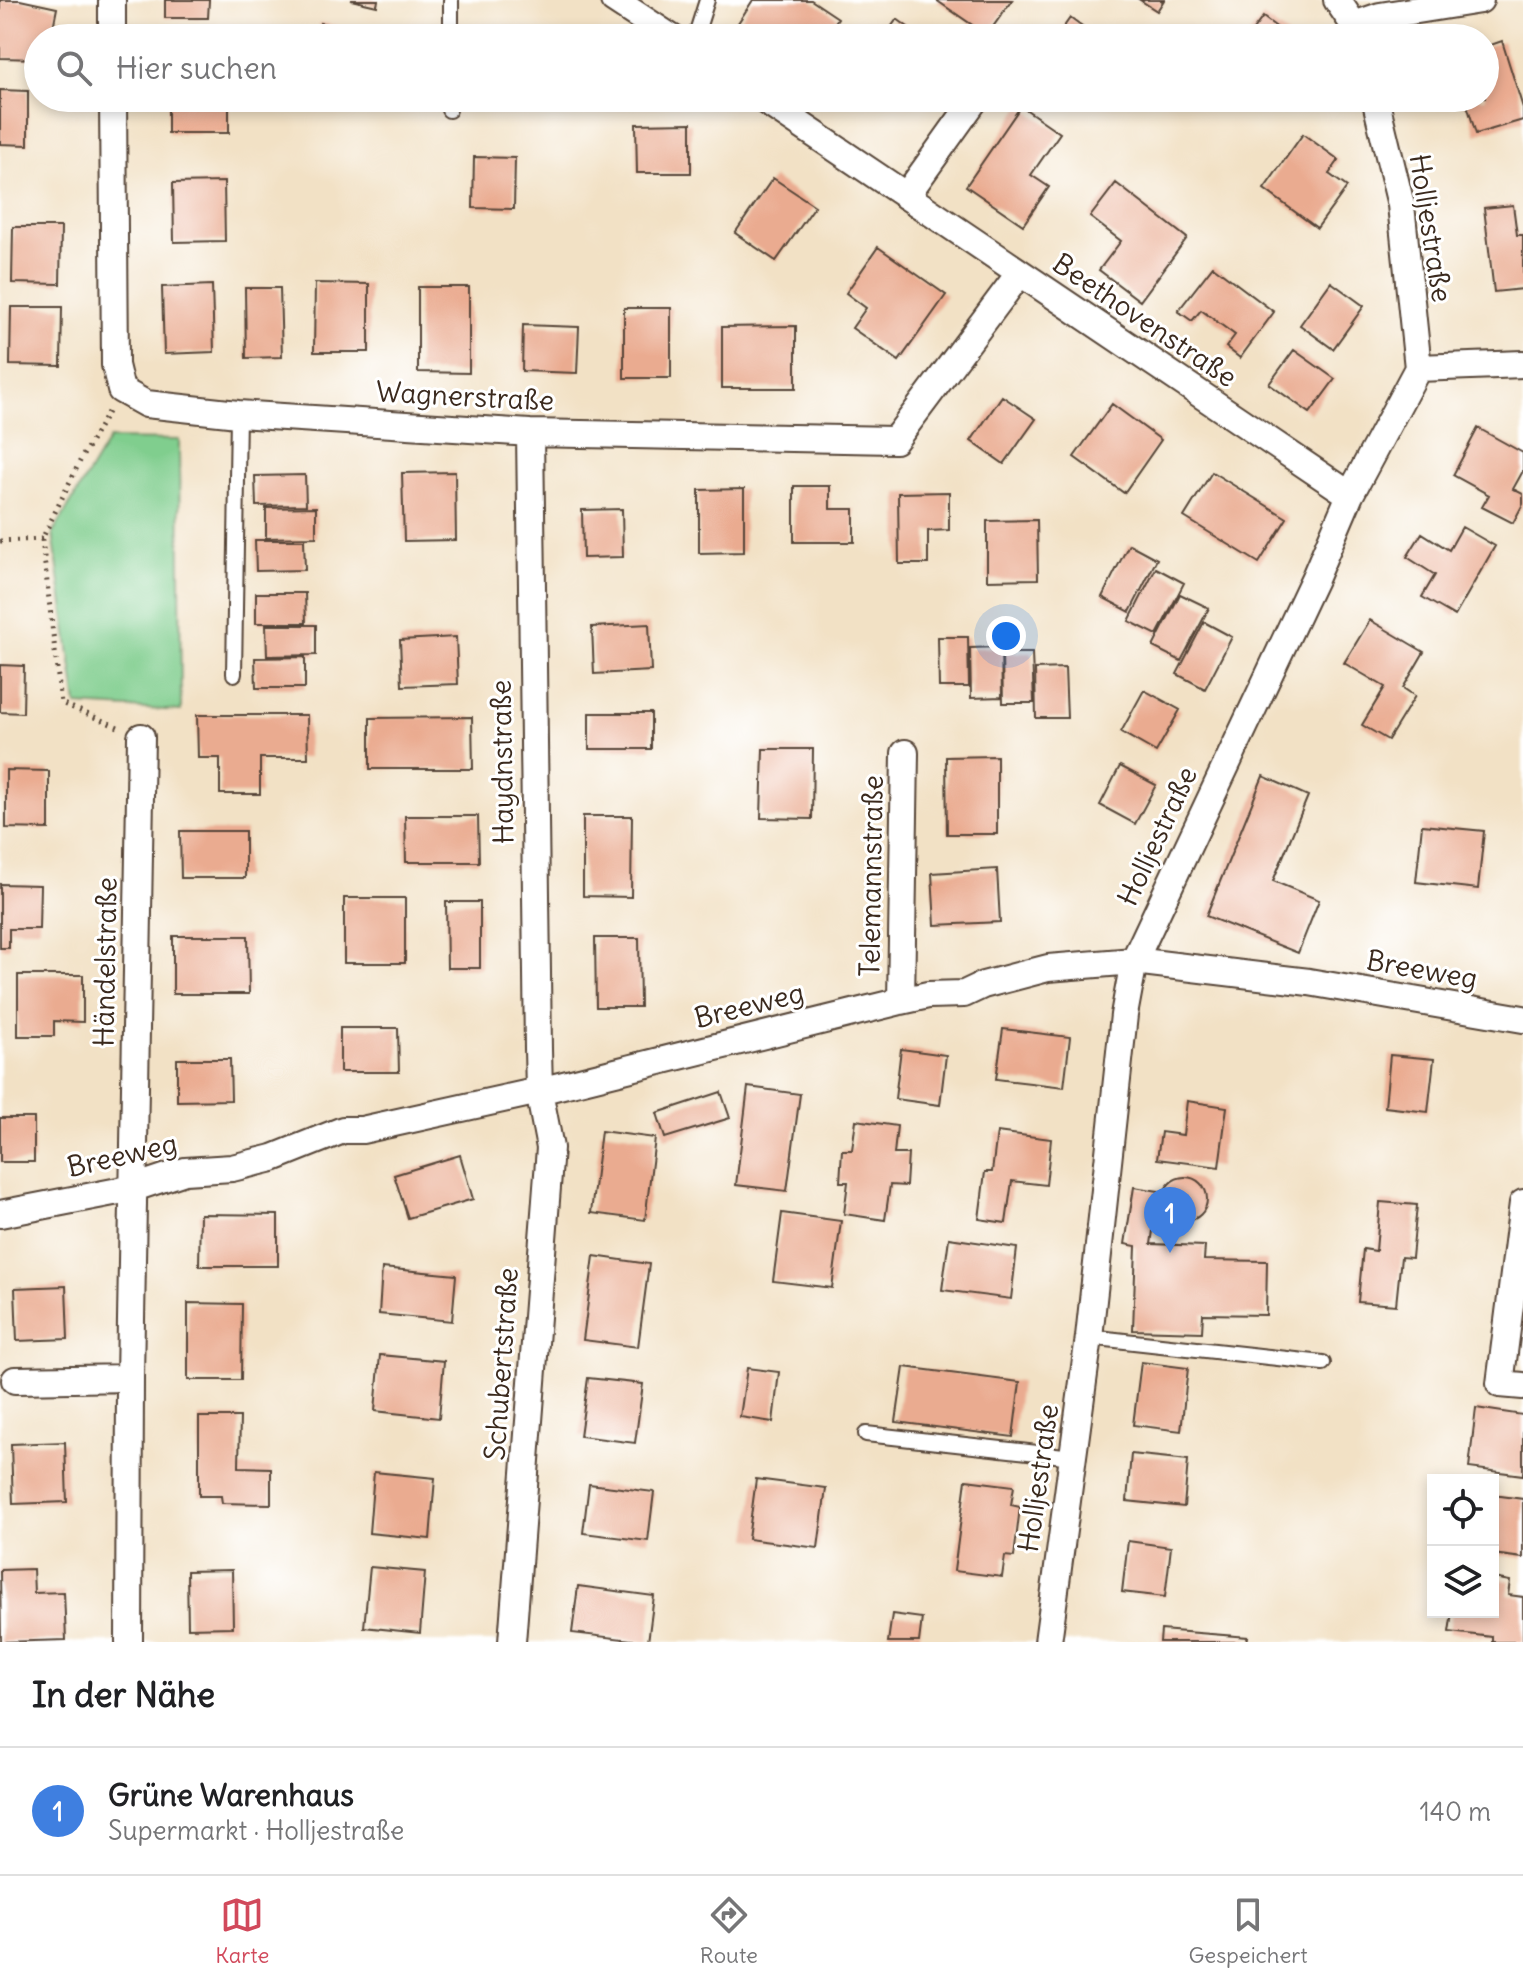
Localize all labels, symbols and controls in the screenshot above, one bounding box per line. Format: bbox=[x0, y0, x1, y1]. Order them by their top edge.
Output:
search box bbox=[24, 24, 1499, 112]
icon: search bbox=[52, 46, 96, 90]
text: Hier suchen bbox=[116, 49, 277, 87]
street label: Holljestraße bbox=[1402, 151, 1460, 305]
street label: Beethovenstraße bbox=[1046, 245, 1244, 395]
street label: Wagnerstraße bbox=[375, 373, 555, 419]
your location bbox=[986, 616, 1026, 656]
street label: Haydnstraße bbox=[483, 680, 521, 844]
street label: Holljestraße bbox=[1109, 761, 1205, 911]
street label: Telemannstraße bbox=[851, 775, 891, 977]
street label: Händelstraße bbox=[86, 877, 124, 1047]
street label: Breeweg bbox=[1364, 942, 1480, 996]
street label: Breeweg bbox=[690, 974, 808, 1036]
street label: Breeweg bbox=[63, 1125, 181, 1185]
pin: 1 bbox=[1144, 1187, 1196, 1253]
street label: Schubertstraße bbox=[476, 1266, 526, 1462]
street label: Holljestraße bbox=[1010, 1402, 1066, 1554]
map controls bbox=[1427, 1474, 1499, 1618]
button: locate bbox=[1427, 1474, 1499, 1546]
button: layers bbox=[1427, 1546, 1499, 1618]
text: In der Nähe bbox=[32, 1673, 215, 1716]
text: Grüne Warenhaus bbox=[108, 1776, 354, 1814]
text: 1 bbox=[53, 1795, 63, 1828]
text: 140 m bbox=[1420, 1795, 1491, 1828]
text: Supermarkt · Holljestraße bbox=[108, 1814, 404, 1847]
tab: Karte bbox=[215, 1893, 269, 1969]
tab: Route bbox=[700, 1893, 758, 1969]
tab: Gespeichert bbox=[1188, 1893, 1308, 1969]

